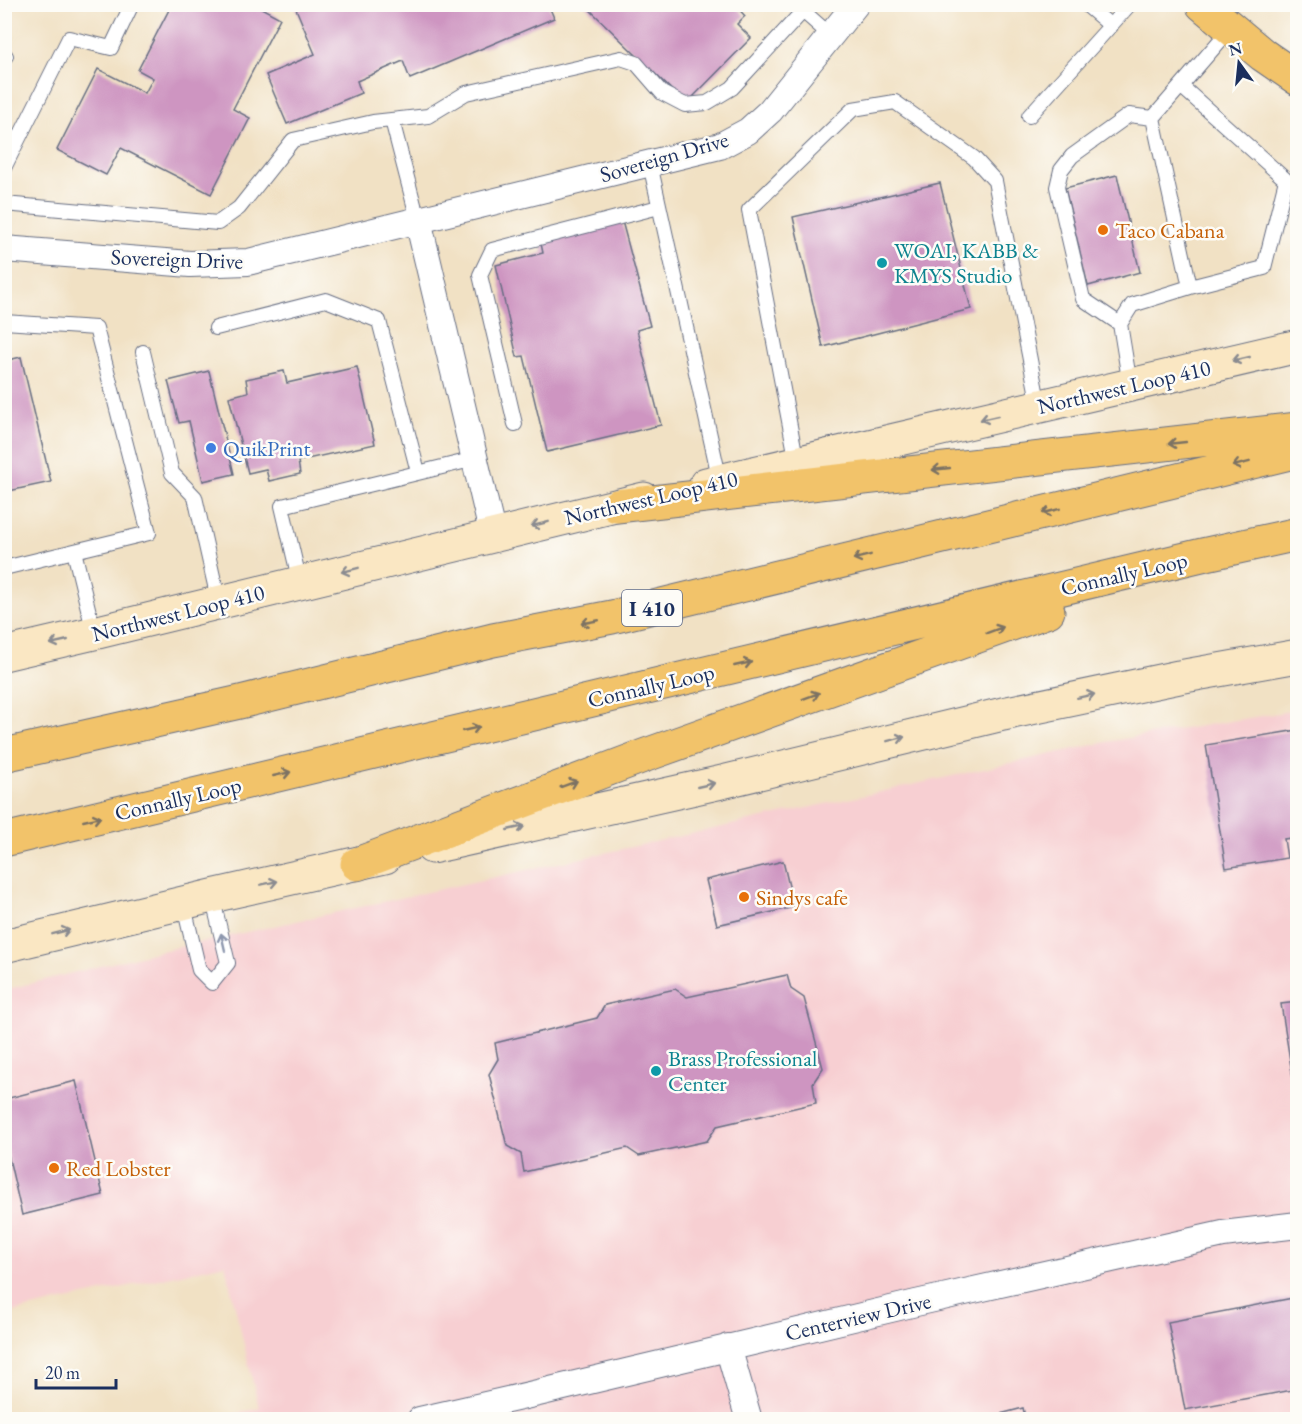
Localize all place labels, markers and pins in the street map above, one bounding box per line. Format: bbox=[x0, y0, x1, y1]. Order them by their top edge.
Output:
place label: Taco Cabana bbox=[1115, 216, 1225, 245]
marker: Taco Cabana bbox=[1096, 223, 1110, 237]
place label: WOAI, KABB & KMYS Studio bbox=[894, 236, 1039, 290]
marker: WOAI, KABB & KMYS Studio bbox=[875, 256, 889, 270]
place label: QuikPrint bbox=[223, 434, 311, 463]
marker: QuikPrint bbox=[204, 441, 218, 455]
place label: Sindys cafe bbox=[756, 883, 848, 912]
marker: Sindys cafe bbox=[737, 890, 751, 904]
place label: Brass Professional Center bbox=[668, 1044, 817, 1098]
marker: Brass Professional Center bbox=[649, 1064, 663, 1078]
place label: Red Lobster bbox=[66, 1154, 171, 1183]
marker: Red Lobster bbox=[47, 1161, 61, 1175]

